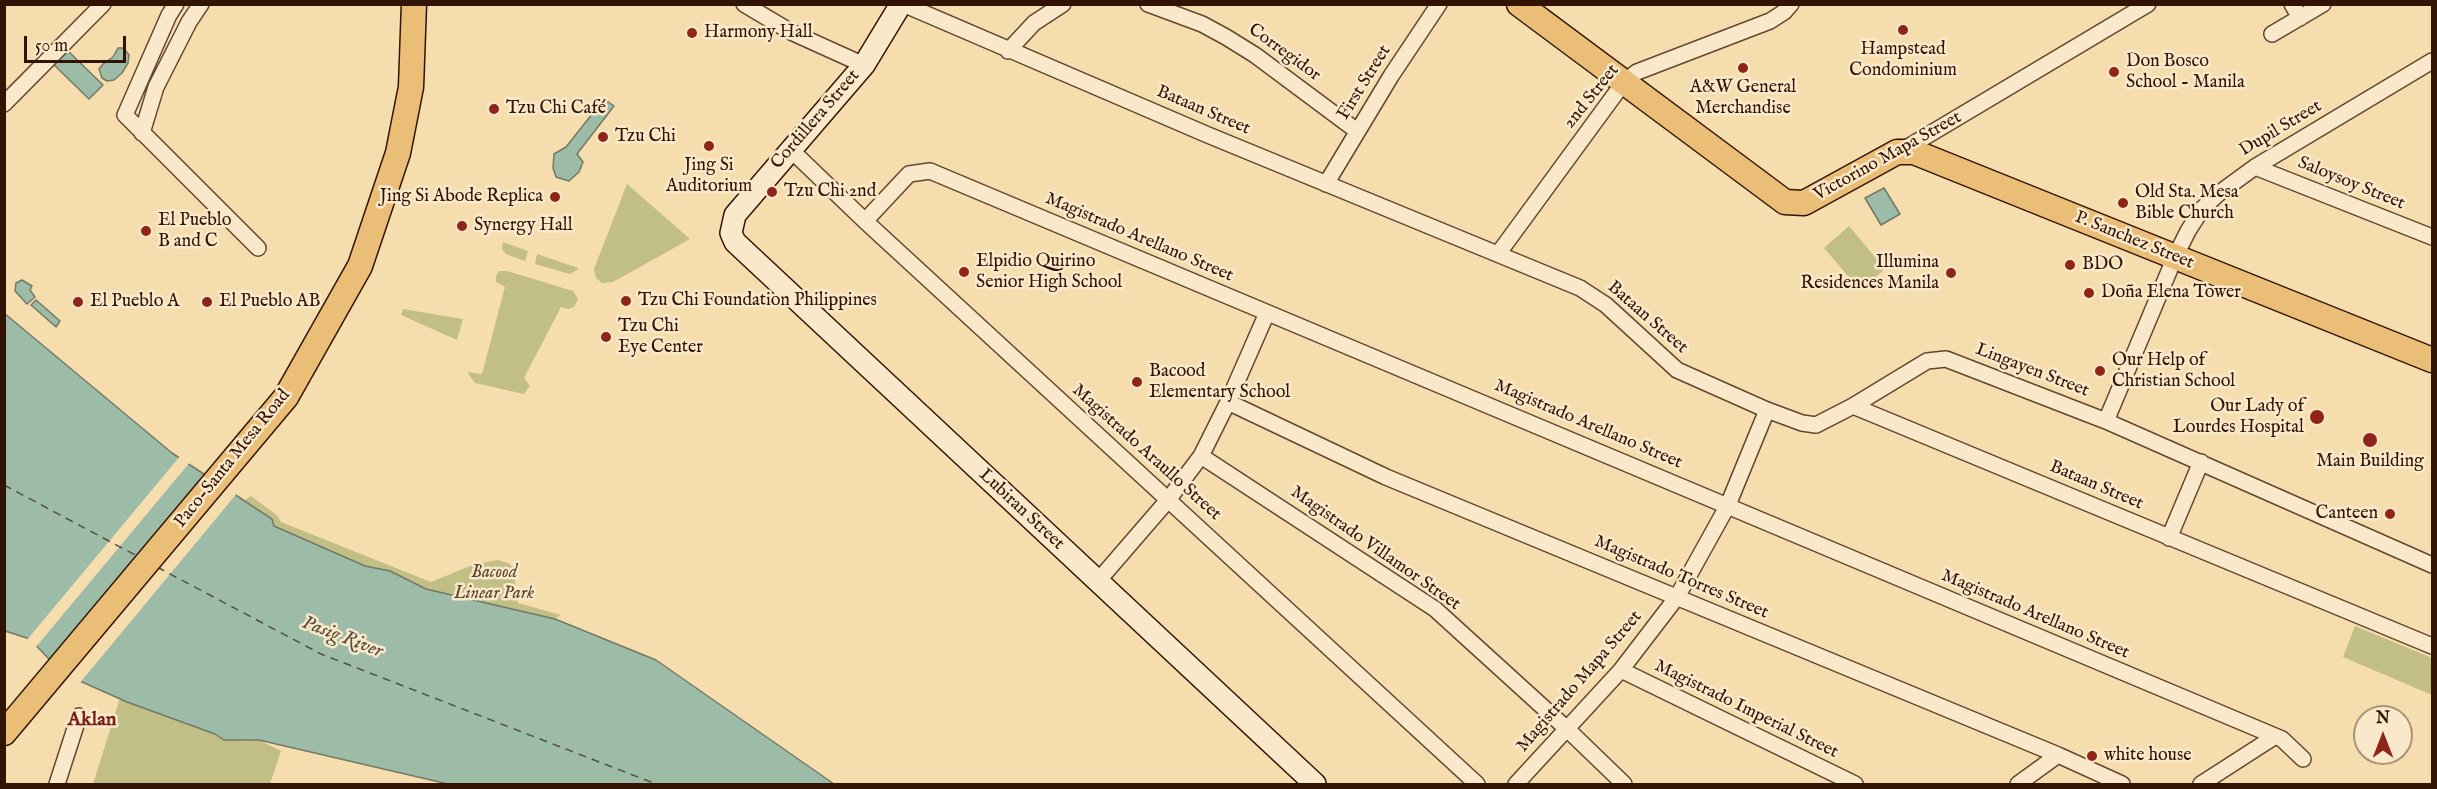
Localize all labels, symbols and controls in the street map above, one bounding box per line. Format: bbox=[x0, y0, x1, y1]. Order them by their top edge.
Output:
street label: Corregidor bbox=[1244, 19, 1324, 87]
place label: Harmony Hall bbox=[704, 22, 813, 44]
marker: Hampstead Condominium bbox=[1896, 23, 1910, 37]
scale bar bbox=[27, 24, 129, 62]
marker: Harmony Hall bbox=[685, 26, 699, 40]
text: 50 m bbox=[35, 35, 68, 58]
place label: Hampstead Condominium bbox=[1849, 39, 1957, 82]
street label: First Street bbox=[1334, 42, 1396, 124]
place label: Don Bosco School - Manila bbox=[2126, 51, 2245, 94]
street label: 2nd Street bbox=[1560, 61, 1624, 133]
marker: A&W General Merchandise bbox=[1736, 61, 1750, 75]
marker: Don Bosco School - Manila bbox=[2107, 65, 2121, 79]
street label: Cordillera Street bbox=[767, 66, 865, 174]
place label: A&W General Merchandise bbox=[1690, 77, 1796, 119]
street label: Bataan Street bbox=[1153, 82, 1253, 140]
street label: Dupil Street bbox=[2236, 96, 2326, 162]
place label: Tzu Chi Café bbox=[506, 98, 606, 120]
marker: Tzu Chi Café bbox=[487, 102, 501, 116]
street label: Victorino Mapa Street bbox=[1810, 107, 1966, 207]
place label: Tzu Chi bbox=[615, 126, 676, 148]
marker: Tzu Chi bbox=[596, 130, 610, 144]
marker: Jing Si Auditorium bbox=[702, 139, 716, 153]
street label: Saloysoy Street bbox=[2294, 153, 2408, 215]
place label: Jing Si Auditorium bbox=[666, 155, 752, 198]
place label: Tzu Chi 2nd bbox=[784, 181, 876, 203]
place label: Old Sta. Mesa Bible Church bbox=[2135, 182, 2239, 224]
marker: Tzu Chi 2nd bbox=[765, 185, 779, 199]
place label: Jing Si Abode Replica bbox=[380, 186, 543, 208]
street label: Magistrado Arellano Street bbox=[1042, 189, 1236, 287]
marker: Jing Si Abode Replica bbox=[548, 190, 562, 204]
marker: Old Sta. Mesa Bible Church bbox=[2116, 196, 2130, 210]
street label: P. Sanchez Street bbox=[2071, 207, 2197, 275]
place label: El Pueblo B and C bbox=[158, 210, 231, 252]
place label: Synergy Hall bbox=[474, 215, 573, 237]
marker: Synergy Hall bbox=[455, 219, 469, 233]
marker: El Pueblo B and C bbox=[139, 224, 153, 238]
place label: Elpidio Quirino Senior High School bbox=[976, 251, 1122, 294]
place label: Illumina Residences Manila bbox=[1801, 252, 1939, 294]
place label: BDO bbox=[2082, 254, 2123, 276]
marker: BDO bbox=[2063, 258, 2077, 272]
marker: Elpidio Quirino Senior High School bbox=[957, 265, 971, 279]
marker: Illumina Residences Manila bbox=[1944, 266, 1958, 280]
street label: Bataan Street bbox=[1602, 277, 1692, 359]
place label: Doña Elena Tower bbox=[2101, 282, 2241, 304]
marker: Doña Elena Tower bbox=[2082, 286, 2096, 300]
place label: Tzu Chi Foundation Philippines bbox=[638, 290, 877, 312]
place label: El Pueblo A bbox=[90, 291, 179, 313]
place label: El Pueblo AB bbox=[219, 291, 320, 313]
marker: Tzu Chi Foundation Philippines bbox=[619, 294, 633, 308]
marker: El Pueblo A bbox=[71, 295, 85, 309]
marker: El Pueblo AB bbox=[200, 295, 214, 309]
place label: Tzu Chi Eye Center bbox=[618, 316, 703, 358]
marker: Tzu Chi Eye Center bbox=[599, 330, 613, 344]
street label: Lingayen Street bbox=[1972, 339, 2092, 403]
place label: Our Help of Christian School bbox=[2112, 350, 2235, 392]
place label: Bacood Elementary School bbox=[1149, 361, 1290, 404]
marker: Our Help of Christian School bbox=[2093, 364, 2107, 378]
marker: Bacood Elementary School bbox=[1130, 375, 1144, 389]
street label: Magistrado Arellano Street bbox=[1491, 376, 1685, 474]
street label: Magistrado Araullo Street bbox=[1067, 380, 1225, 526]
street label: Paco-Santa Mesa Road bbox=[170, 385, 296, 533]
place label: Our Lady of Lourdes Hospital bbox=[2173, 396, 2304, 438]
marker: Our Lady of Lourdes Hospital bbox=[2308, 408, 2326, 426]
marker: Main Building bbox=[2361, 431, 2379, 449]
place label: Main Building bbox=[2316, 451, 2424, 473]
street label: Bataan Street bbox=[2046, 457, 2146, 515]
street label: Lubiran Street bbox=[974, 465, 1068, 555]
street label: Magistrado Villamor Street bbox=[1286, 482, 1464, 616]
place label: Canteen bbox=[2316, 503, 2378, 525]
marker: Canteen bbox=[2383, 507, 2397, 521]
street label: Magistrado Torres Street bbox=[1591, 532, 1771, 624]
park label: Bacood Linear Park bbox=[454, 562, 534, 604]
street label: Magistrado Arellano Street bbox=[1938, 566, 2132, 664]
street label: Magistrado Mapa Street bbox=[1513, 607, 1647, 757]
water label: Pasig River bbox=[298, 612, 386, 664]
street label: Magistrado Imperial Street bbox=[1651, 656, 1841, 764]
north arrow bbox=[2353, 705, 2413, 765]
district label: Aklan bbox=[68, 709, 116, 733]
text: N bbox=[2376, 709, 2390, 729]
place label: white house bbox=[2104, 745, 2192, 767]
marker: white house bbox=[2085, 749, 2099, 763]

